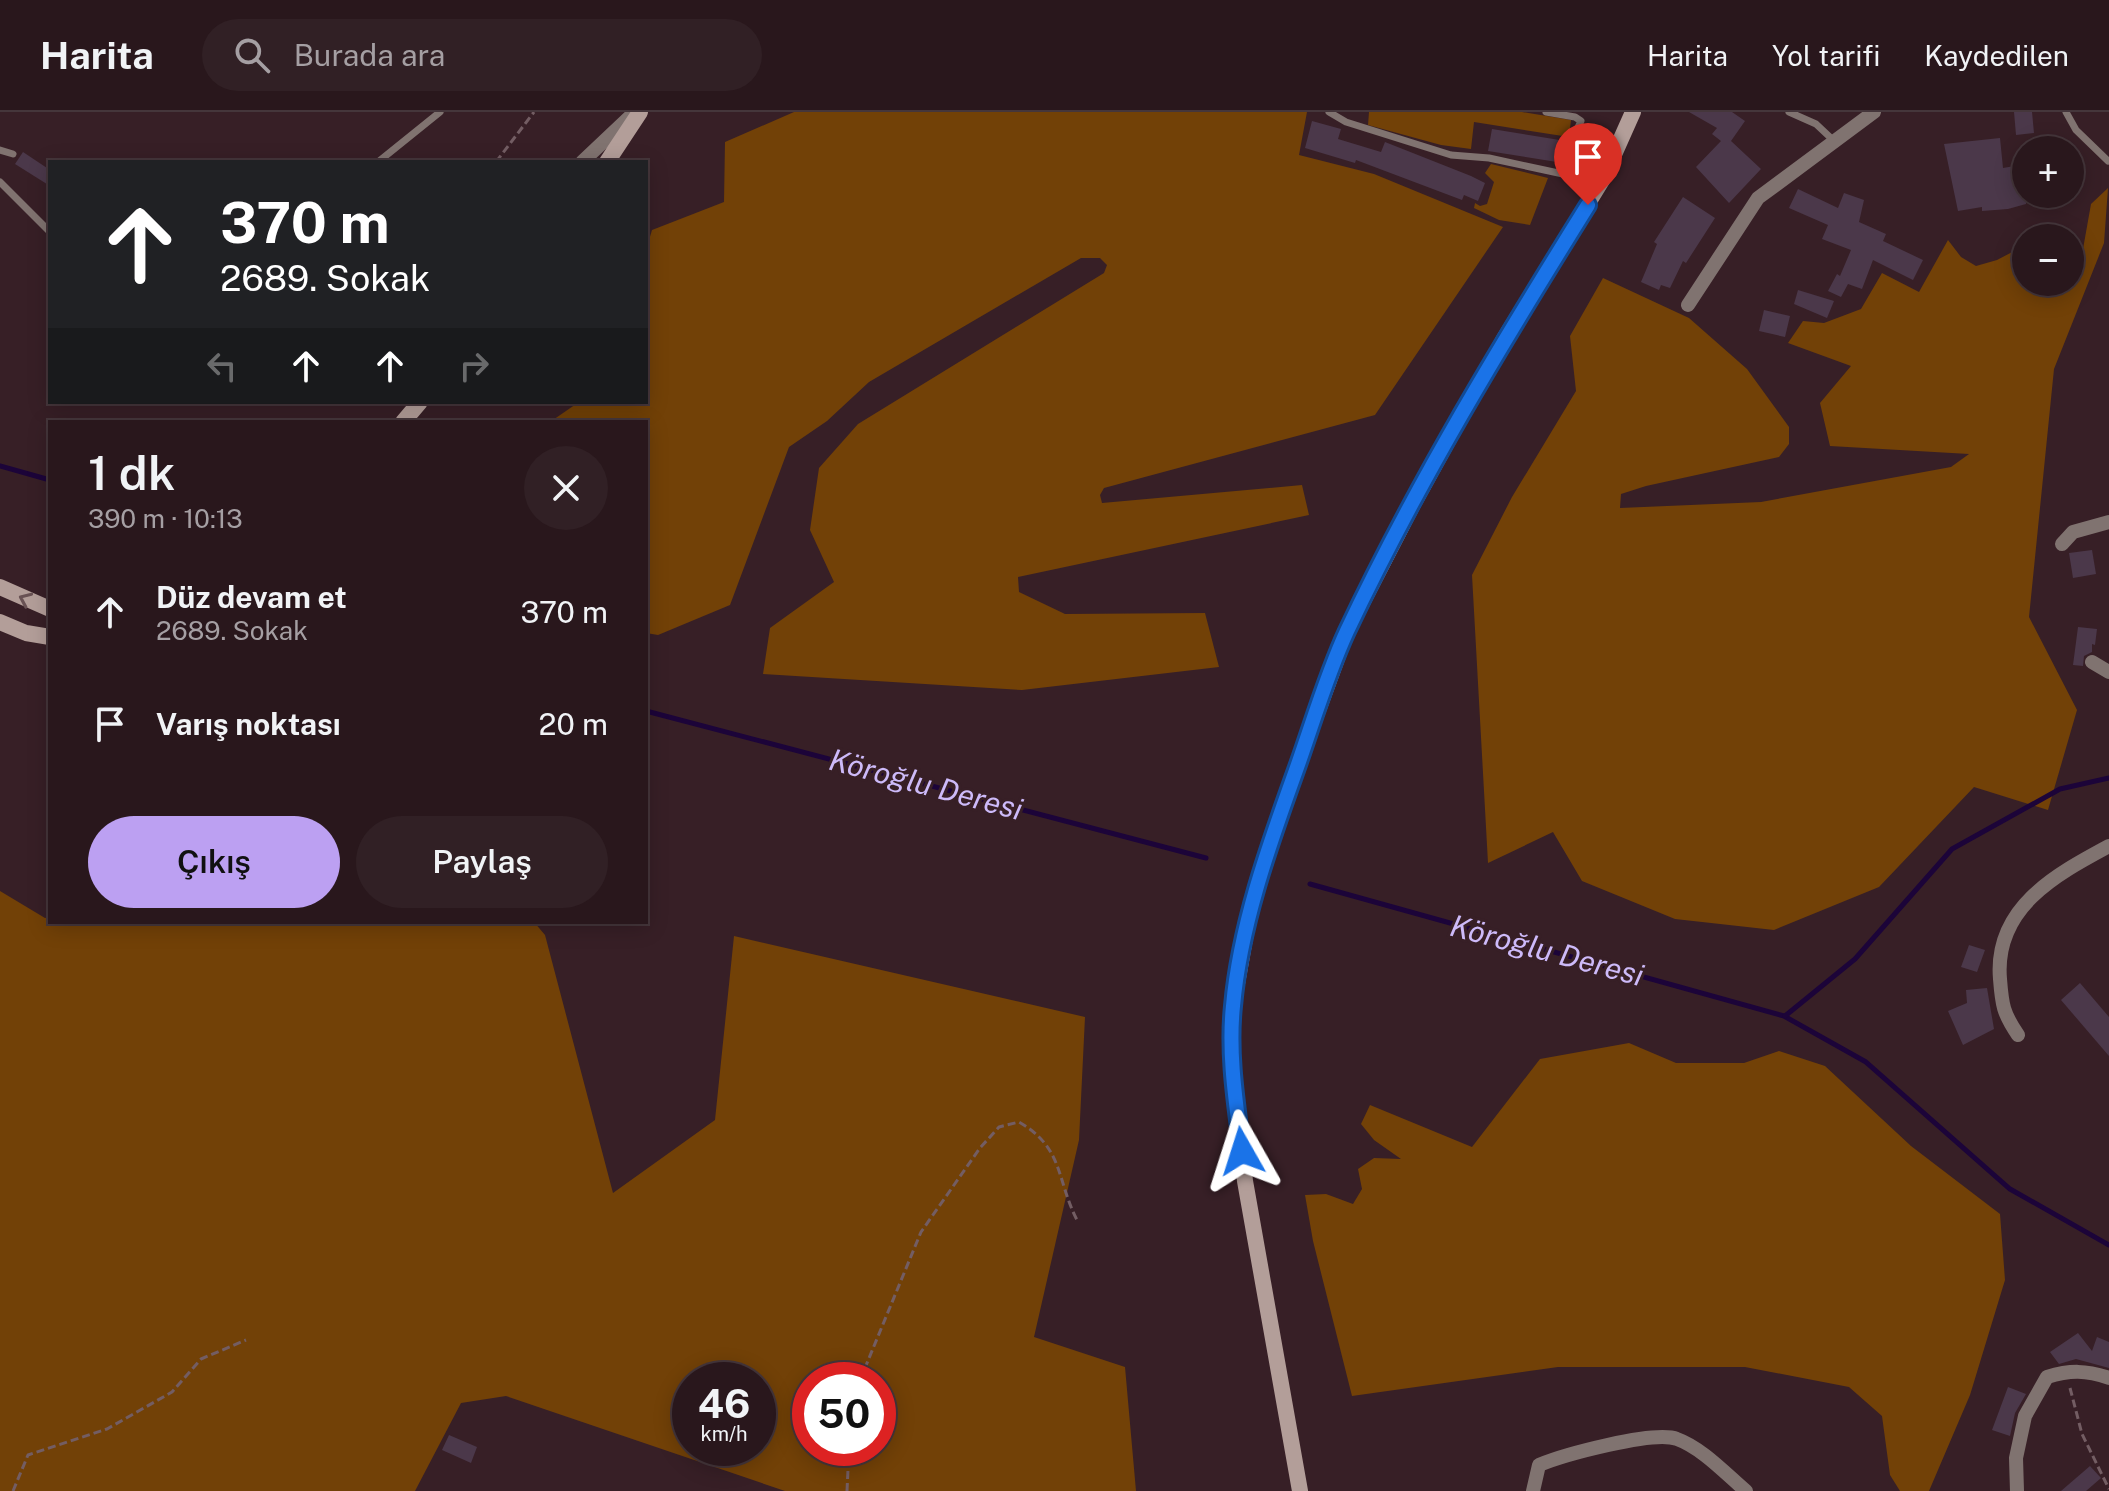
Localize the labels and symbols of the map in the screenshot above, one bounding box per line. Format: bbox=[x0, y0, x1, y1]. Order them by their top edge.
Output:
pin bbox=[1554, 123, 1622, 205]
one-way arrow bbox=[19, 593, 33, 609]
water label: Köroğlu Deresi bbox=[825, 741, 1027, 827]
water label: Köroğlu Deresi bbox=[1446, 907, 1648, 993]
position arrow bbox=[1200, 1109, 1284, 1193]
speed limit sign: 50 bbox=[792, 1362, 896, 1466]

